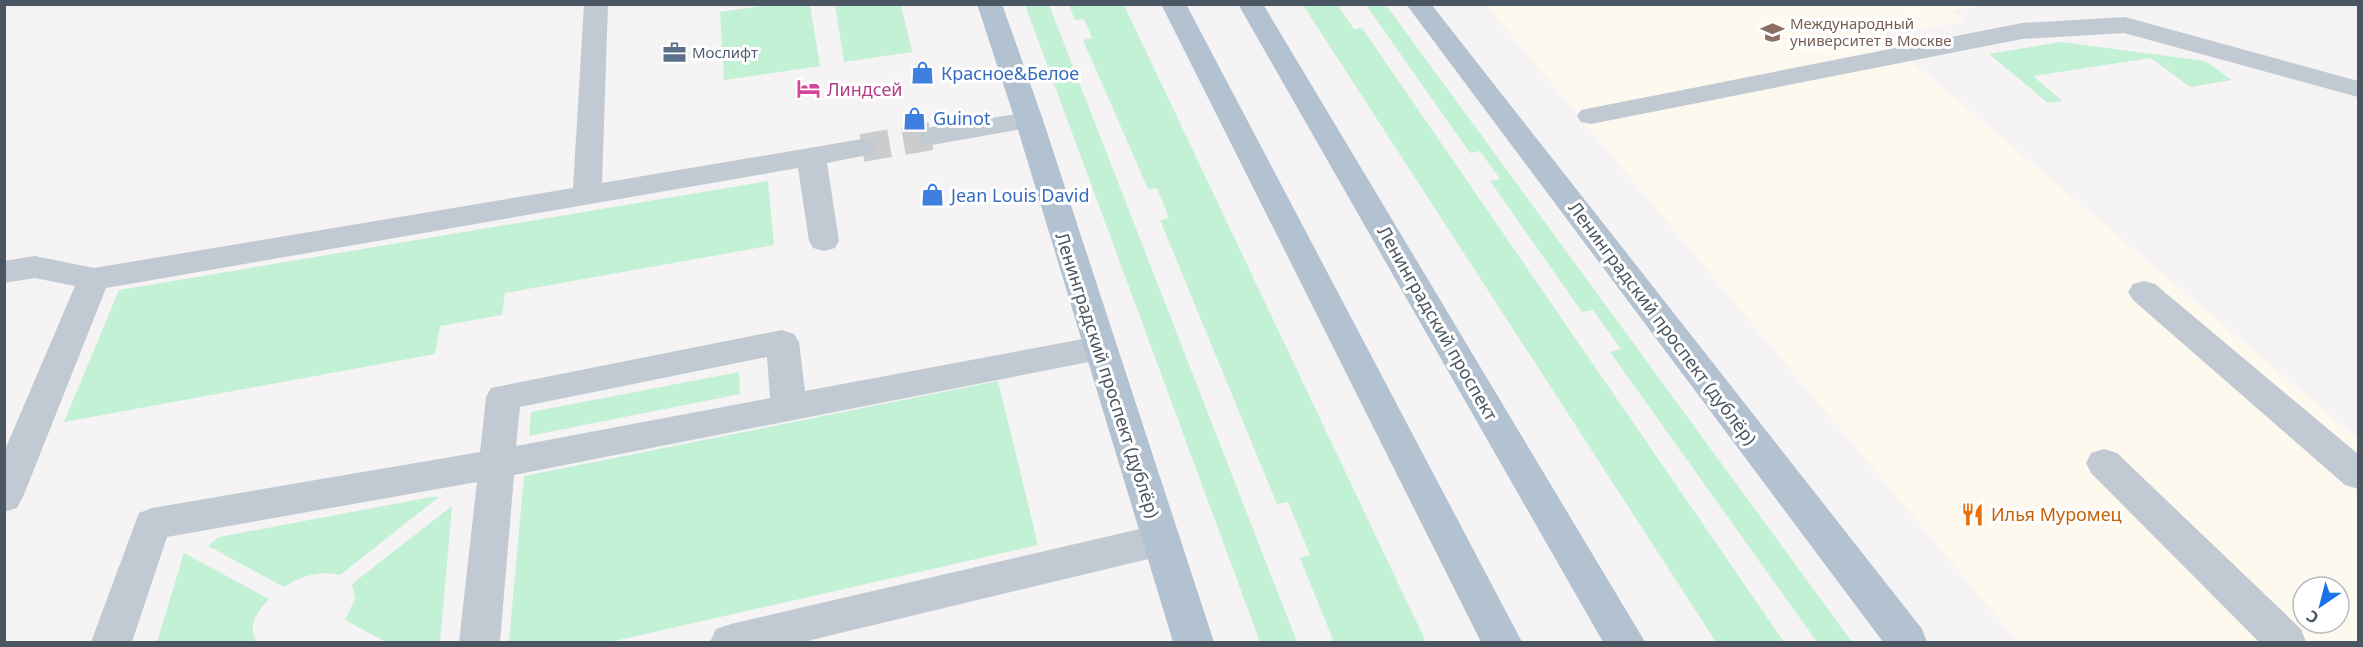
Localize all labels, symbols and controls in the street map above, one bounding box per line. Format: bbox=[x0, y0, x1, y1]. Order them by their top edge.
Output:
place label: Международный университет в Москве bbox=[1790, 13, 1952, 50]
school or university icon: Международный университет в Москве bbox=[1759, 19, 1785, 45]
office icon: Мослифт bbox=[661, 39, 687, 65]
place label: Мослифт bbox=[692, 42, 758, 62]
shop icon: Красное&Белое bbox=[910, 60, 936, 86]
place label: Красное&Белое bbox=[941, 61, 1079, 85]
hotel icon: Линдсей bbox=[796, 76, 822, 102]
place label: Линдсей bbox=[827, 77, 903, 101]
shop icon: Guinot bbox=[902, 105, 928, 131]
place label: Guinot bbox=[933, 106, 991, 130]
shop icon: Jean Louis David bbox=[920, 182, 946, 208]
place label: Jean Louis David bbox=[949, 183, 1089, 207]
street label: Ленинградский проспект (дублёр) bbox=[1563, 196, 1763, 450]
street label: Ленинградский проспект bbox=[1372, 221, 1504, 425]
street label: Ленинградский проспект (дублёр) bbox=[1050, 229, 1166, 521]
restaurant icon: Илья Муромец bbox=[1960, 501, 1986, 527]
place label: Илья Муромец bbox=[1991, 502, 2122, 526]
north arrow bbox=[2291, 575, 2351, 635]
text: С bbox=[2302, 605, 2323, 629]

